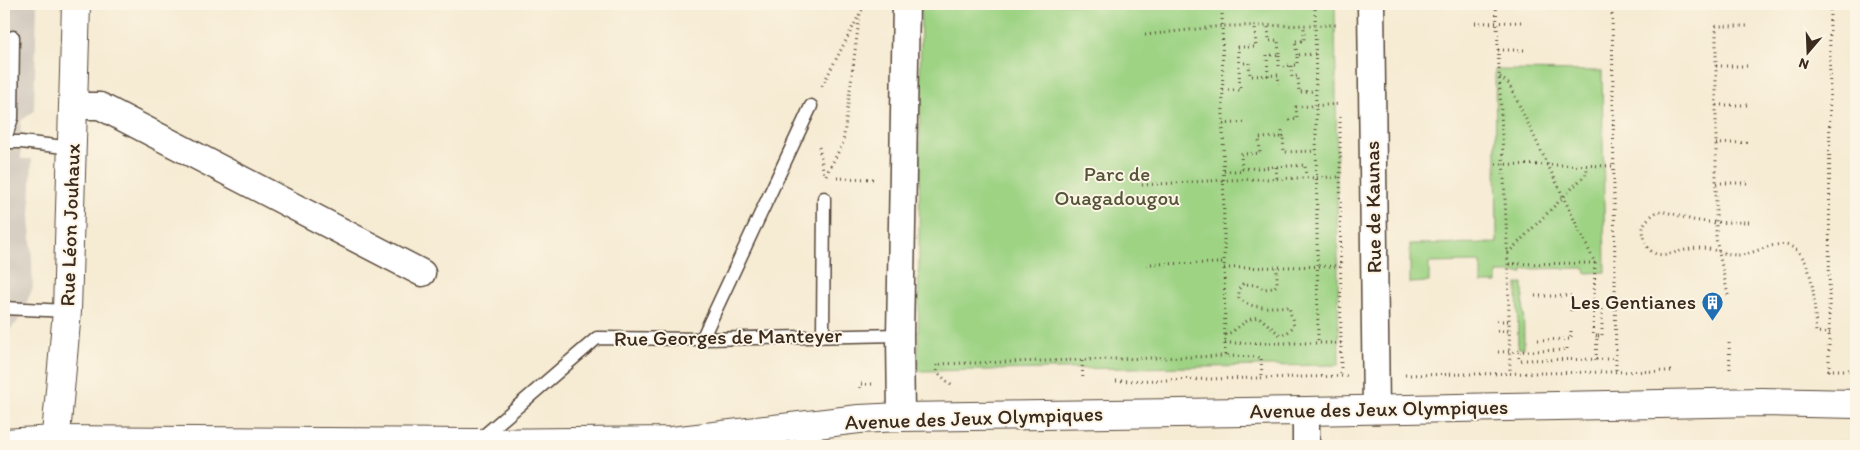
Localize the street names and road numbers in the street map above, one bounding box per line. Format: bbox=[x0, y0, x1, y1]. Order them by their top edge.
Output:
street label: Rue de Kaunas bbox=[1359, 140, 1386, 274]
street label: Rue Léon Jouhaux bbox=[54, 142, 85, 307]
street label: Rue Georges de Manteyer bbox=[614, 322, 842, 351]
street label: Avenue des Jeux Olympiques bbox=[1250, 394, 1508, 423]
street label: Avenue des Jeux Olympiques bbox=[844, 400, 1104, 435]

